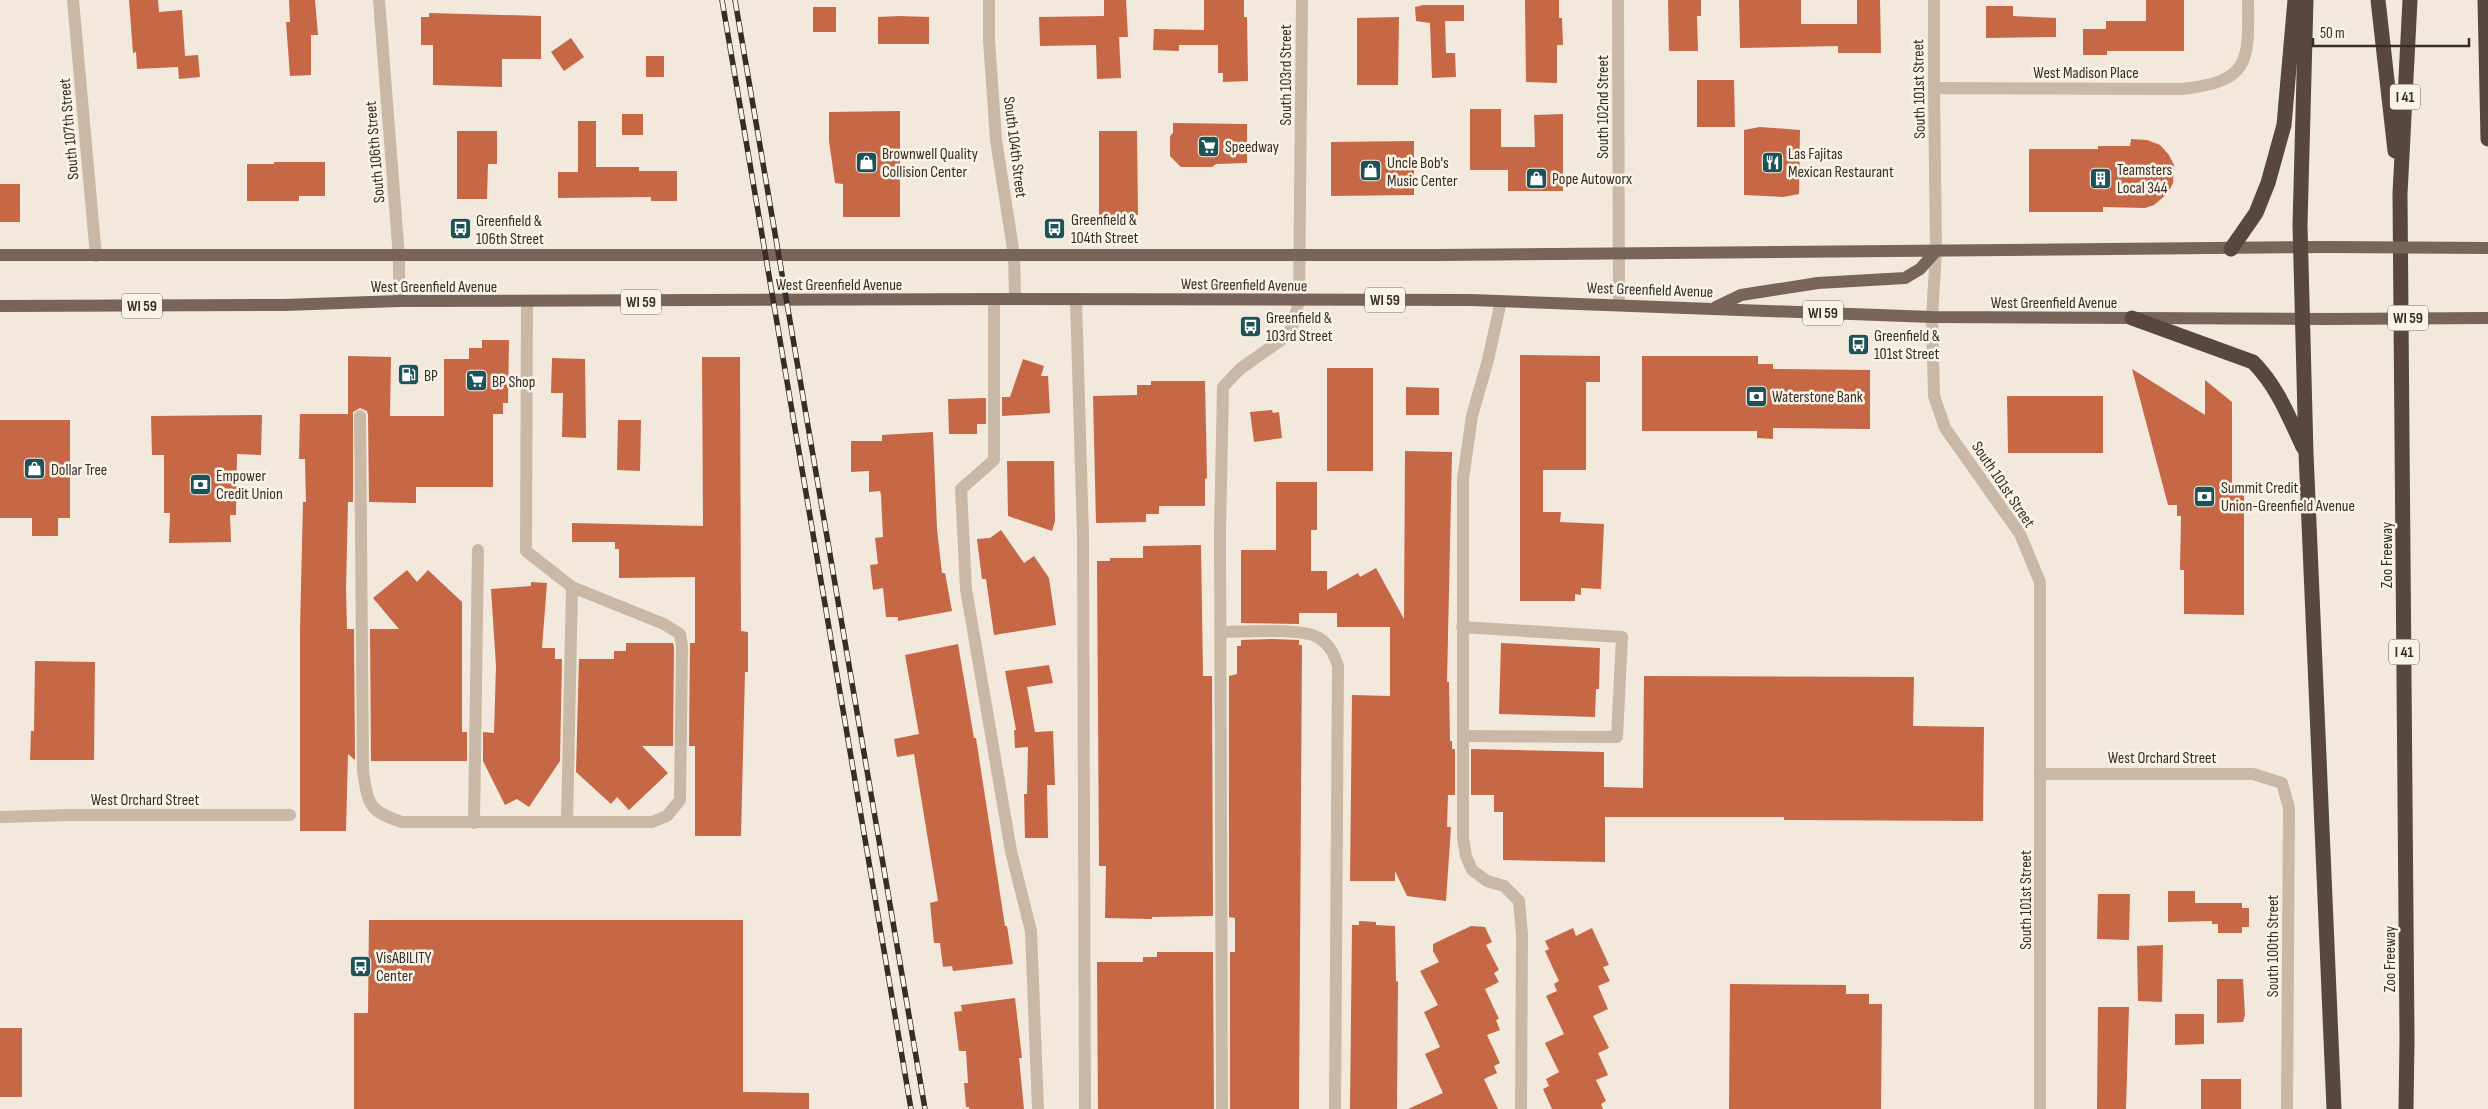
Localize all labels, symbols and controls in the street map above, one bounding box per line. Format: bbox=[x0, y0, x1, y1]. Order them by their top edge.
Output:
scale bar bbox=[2313, 15, 2469, 47]
street label: South 103rd Street bbox=[1277, 24, 1296, 126]
text: 50 m bbox=[2320, 24, 2345, 43]
street label: South 101st Street bbox=[1909, 39, 1930, 139]
street label: South 102nd Street bbox=[1594, 55, 1613, 159]
street label: West Madison Place bbox=[2033, 64, 2139, 83]
street label: South 107th Street bbox=[56, 77, 83, 180]
road number: I 41 bbox=[2390, 84, 2420, 110]
street label: South 104th Street bbox=[999, 95, 1030, 199]
street label: South 106th Street bbox=[362, 100, 389, 204]
supermarket icon: Speedway bbox=[1197, 134, 1221, 158]
place label: Speedway bbox=[1225, 138, 1279, 157]
place label: Brownwell Quality Collision Center bbox=[882, 145, 978, 182]
place label: Las Fajitas Mexican Restaurant bbox=[1788, 145, 1894, 182]
shop icon: Brownwell Quality Collision Center bbox=[854, 150, 878, 174]
restaurant icon: Las Fajitas Mexican Restaurant bbox=[1760, 150, 1784, 174]
place label: Uncle Bob's Music Center bbox=[1387, 154, 1458, 191]
shop icon: Uncle Bob's Music Center bbox=[1359, 159, 1383, 183]
place label: Teamsters Local 344 bbox=[2117, 161, 2173, 198]
shop icon: Pope Autoworx bbox=[1524, 166, 1548, 190]
building icon: Teamsters Local 344 bbox=[2089, 166, 2113, 190]
place label: Pope Autoworx bbox=[1552, 170, 1632, 189]
place label: Greenfield & 104th Street bbox=[1071, 211, 1139, 248]
place label: Greenfield & 106th Street bbox=[476, 212, 544, 249]
bus stop icon: Greenfield & 104th Street bbox=[1043, 216, 1067, 240]
bus stop icon: Greenfield & 106th Street bbox=[448, 217, 472, 241]
street label: West Greenfield Avenue bbox=[1181, 275, 1307, 296]
street label: West Greenfield Avenue bbox=[776, 276, 902, 295]
street label: West Greenfield Avenue bbox=[371, 278, 497, 297]
street label: West Greenfield Avenue bbox=[1586, 279, 1714, 302]
road number: WI 59 bbox=[1365, 288, 1405, 312]
road number: WI 59 bbox=[621, 290, 661, 314]
road number: WI 59 bbox=[122, 294, 162, 318]
street label: West Greenfield Avenue bbox=[1991, 294, 2117, 313]
road number: WI 59 bbox=[1803, 300, 1843, 326]
road number: WI 59 bbox=[2388, 306, 2428, 330]
place label: Greenfield & 103rd Street bbox=[1266, 309, 1333, 346]
bus stop icon: Greenfield & 103rd Street bbox=[1238, 314, 1262, 338]
place label: Greenfield & 101st Street bbox=[1874, 327, 1940, 364]
bus stop icon: Greenfield & 101st Street bbox=[1846, 332, 1870, 356]
fuel station icon: BP bbox=[396, 363, 420, 387]
place label: BP bbox=[424, 367, 438, 386]
supermarket icon: BP Shop bbox=[464, 369, 488, 393]
place label: BP Shop bbox=[492, 373, 535, 392]
bank icon: Waterstone Bank bbox=[1744, 384, 1768, 408]
place label: Waterstone Bank bbox=[1772, 388, 1863, 407]
street label: South 101st Street bbox=[1967, 438, 2039, 532]
shop icon: Dollar Tree bbox=[23, 457, 47, 481]
place label: Dollar Tree bbox=[51, 461, 107, 480]
place label: Empower Credit Union bbox=[216, 467, 283, 504]
bank icon: Empower Credit Union bbox=[188, 472, 212, 496]
place label: Summit Credit Union-Greenfield Avenue bbox=[2221, 479, 2355, 516]
bank icon: Summit Credit Union-Greenfield Avenue bbox=[2193, 484, 2217, 508]
street label: Zoo Freeway bbox=[2378, 522, 2397, 588]
road number: I 41 bbox=[2389, 640, 2419, 664]
street label: West Orchard Street bbox=[2108, 749, 2216, 768]
street label: West Orchard Street bbox=[91, 791, 199, 810]
street label: South 101st Street bbox=[2017, 850, 2036, 950]
street label: South 100th Street bbox=[2264, 895, 2283, 997]
street label: Zoo Freeway bbox=[2381, 926, 2400, 992]
place label: VisABILITY Center bbox=[376, 949, 432, 986]
bus stop icon: VisABILITY Center bbox=[348, 954, 372, 978]

